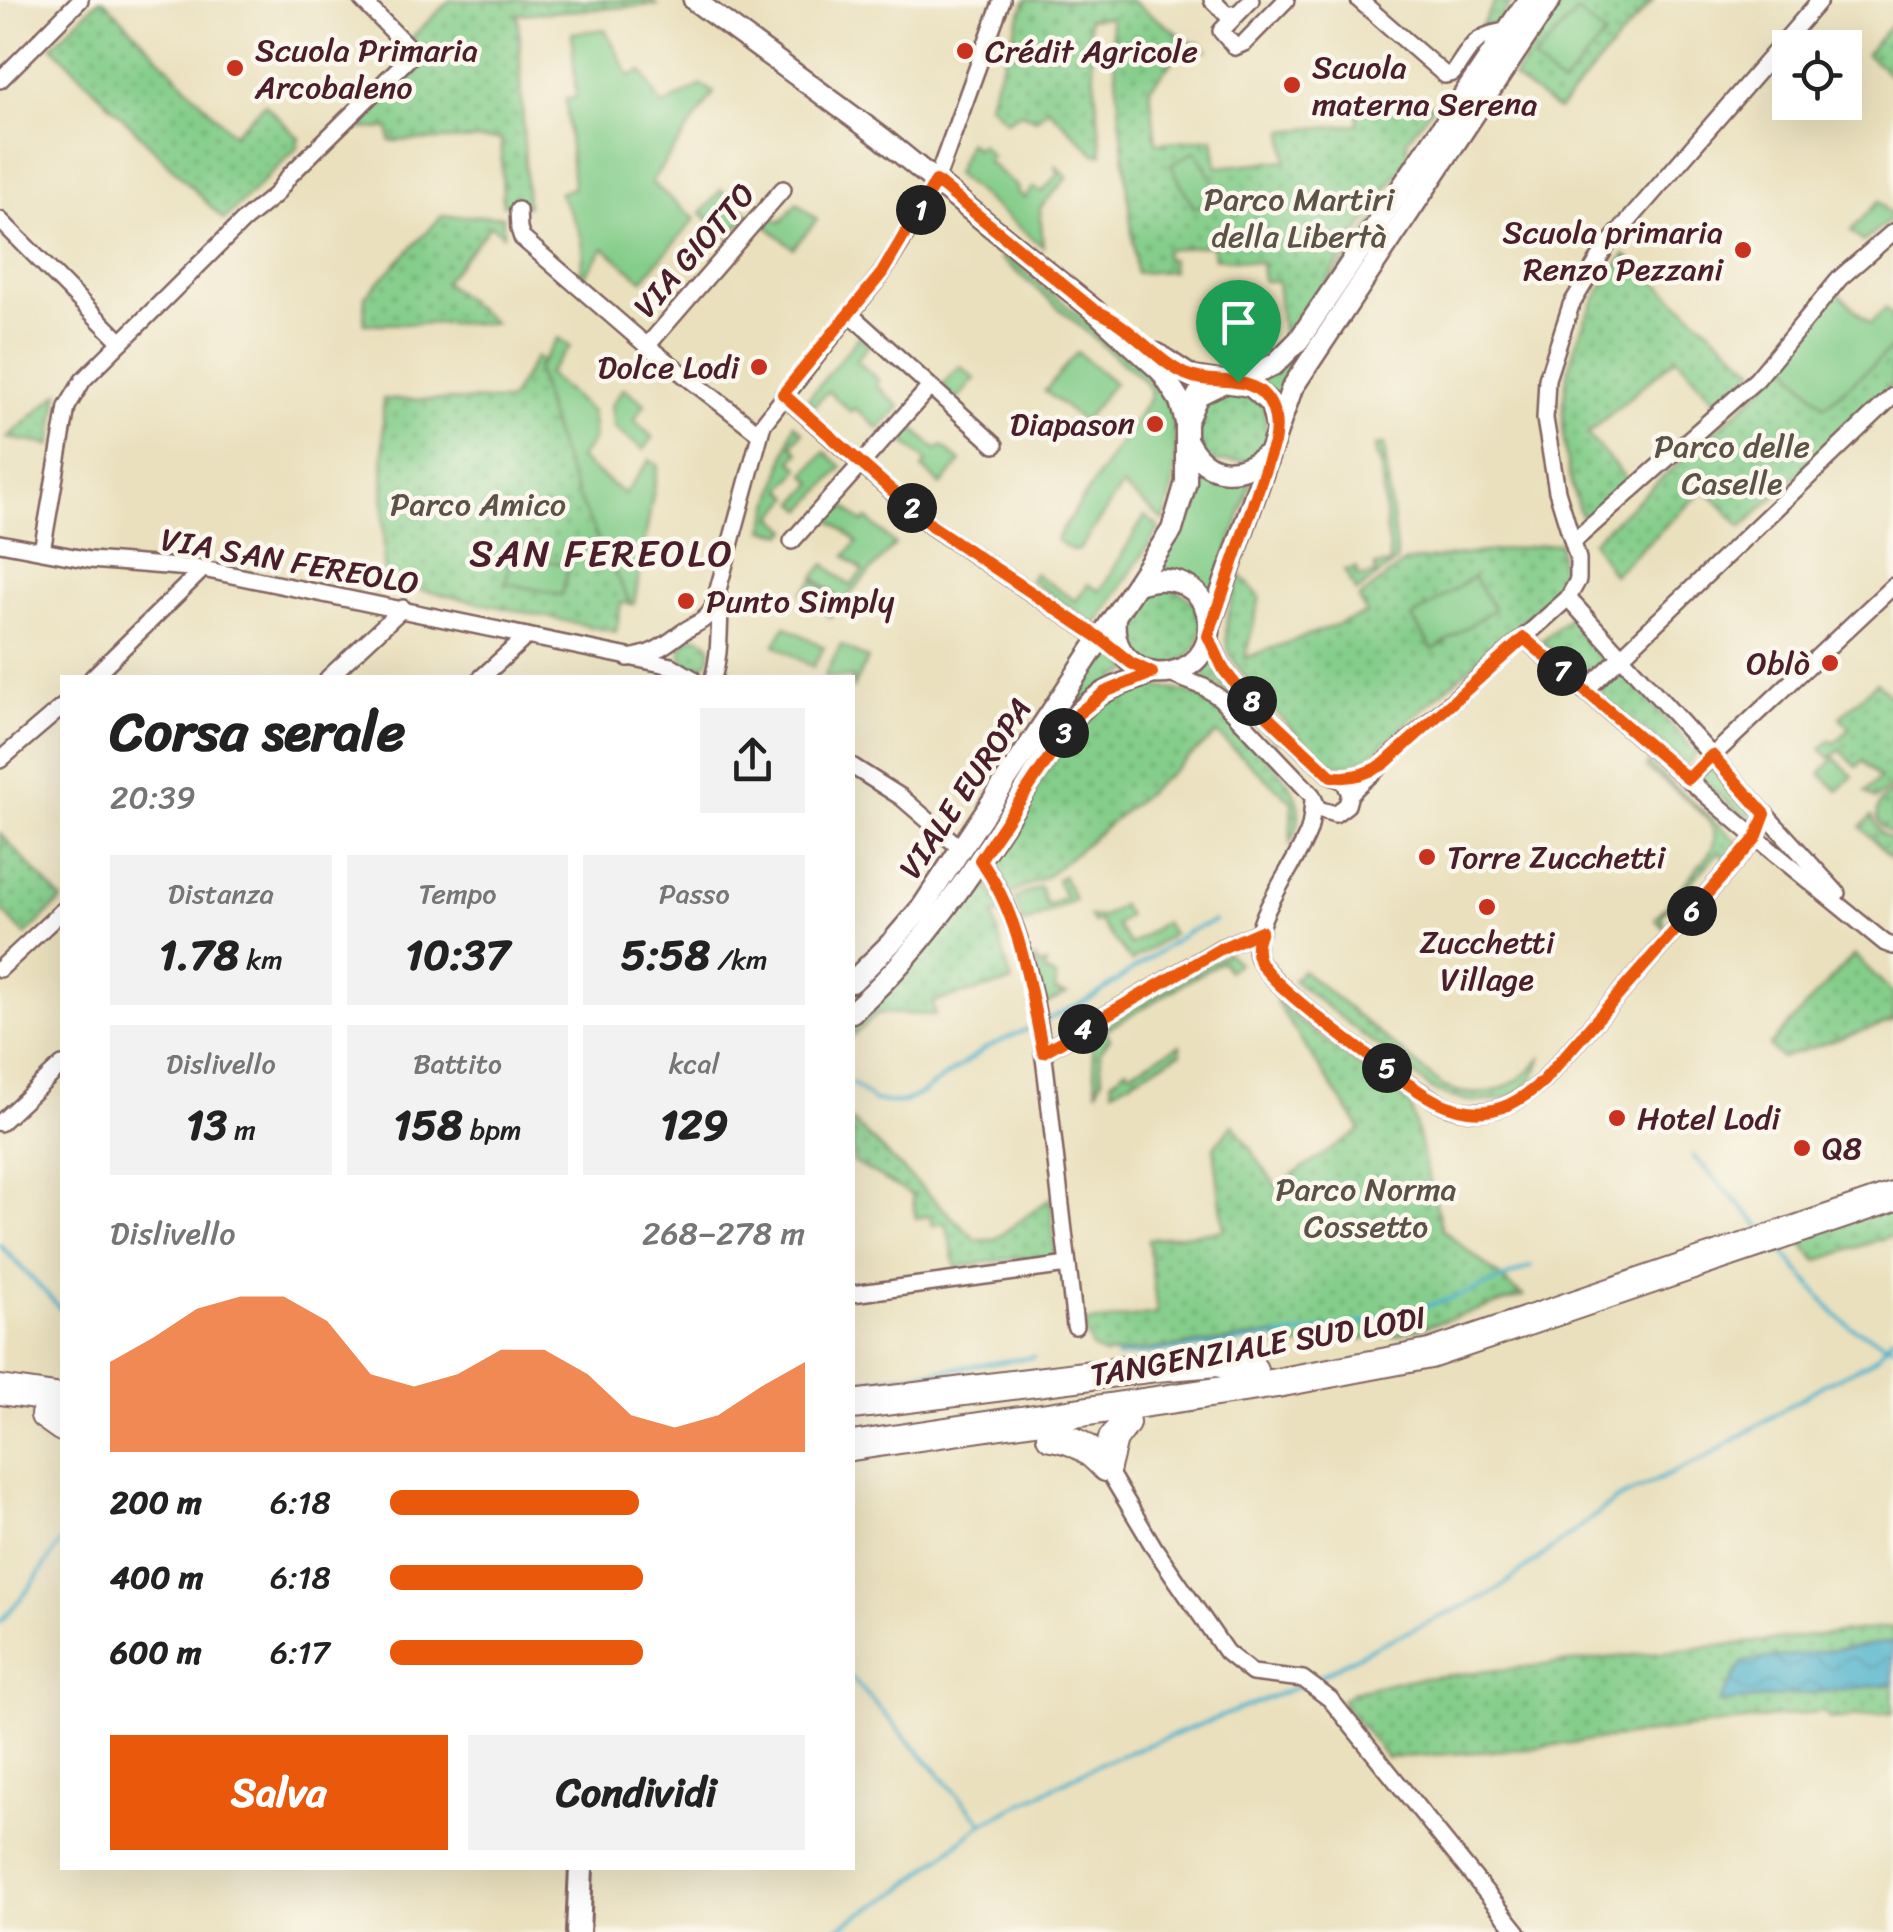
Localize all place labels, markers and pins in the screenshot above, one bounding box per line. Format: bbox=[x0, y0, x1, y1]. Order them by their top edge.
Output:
place label: Scuola Primaria Arcobaleno bbox=[254, 22, 478, 116]
place label: Crédit Agricole bbox=[985, 23, 1198, 80]
place label: Scuola materna Serena bbox=[1312, 39, 1537, 133]
marker: Crédit Agricole bbox=[954, 40, 976, 62]
marker: Scuola Primaria Arcobaleno bbox=[224, 57, 246, 79]
marker: Scuola materna Serena bbox=[1281, 74, 1303, 96]
pin: 1 bbox=[896, 185, 946, 235]
place label: Scuola primaria Renzo Pezzani bbox=[1503, 204, 1724, 298]
marker: Scuola primaria Renzo Pezzani bbox=[1732, 239, 1754, 261]
pin bbox=[1196, 280, 1281, 383]
place label: Dolce Lodi bbox=[597, 339, 740, 396]
marker: Dolce Lodi bbox=[748, 356, 770, 378]
place label: Diapason bbox=[1010, 396, 1135, 453]
marker: Diapason bbox=[1144, 413, 1166, 435]
pin: 2 bbox=[887, 483, 937, 533]
place label: Punto Simply bbox=[706, 573, 895, 630]
marker: Punto Simply bbox=[675, 590, 697, 612]
place label: Oblò bbox=[1746, 635, 1810, 692]
pin: 7 bbox=[1537, 646, 1587, 696]
marker: Oblò bbox=[1819, 652, 1841, 674]
pin: 8 bbox=[1227, 676, 1277, 726]
pin: 3 bbox=[1039, 708, 1089, 758]
place label: Torre Zucchetti bbox=[1447, 829, 1666, 886]
marker: Torre Zucchetti bbox=[1416, 846, 1438, 868]
pin: 6 bbox=[1667, 886, 1717, 936]
marker: Zucchetti Village bbox=[1476, 896, 1498, 918]
place label: Zucchetti Village bbox=[1420, 914, 1556, 1008]
pin: 4 bbox=[1058, 1004, 1108, 1054]
pin: 5 bbox=[1362, 1043, 1412, 1093]
place label: Hotel Lodi bbox=[1637, 1090, 1781, 1147]
marker: Hotel Lodi bbox=[1606, 1107, 1628, 1129]
place label: Q8 bbox=[1822, 1120, 1862, 1177]
marker: Q8 bbox=[1791, 1137, 1813, 1159]

